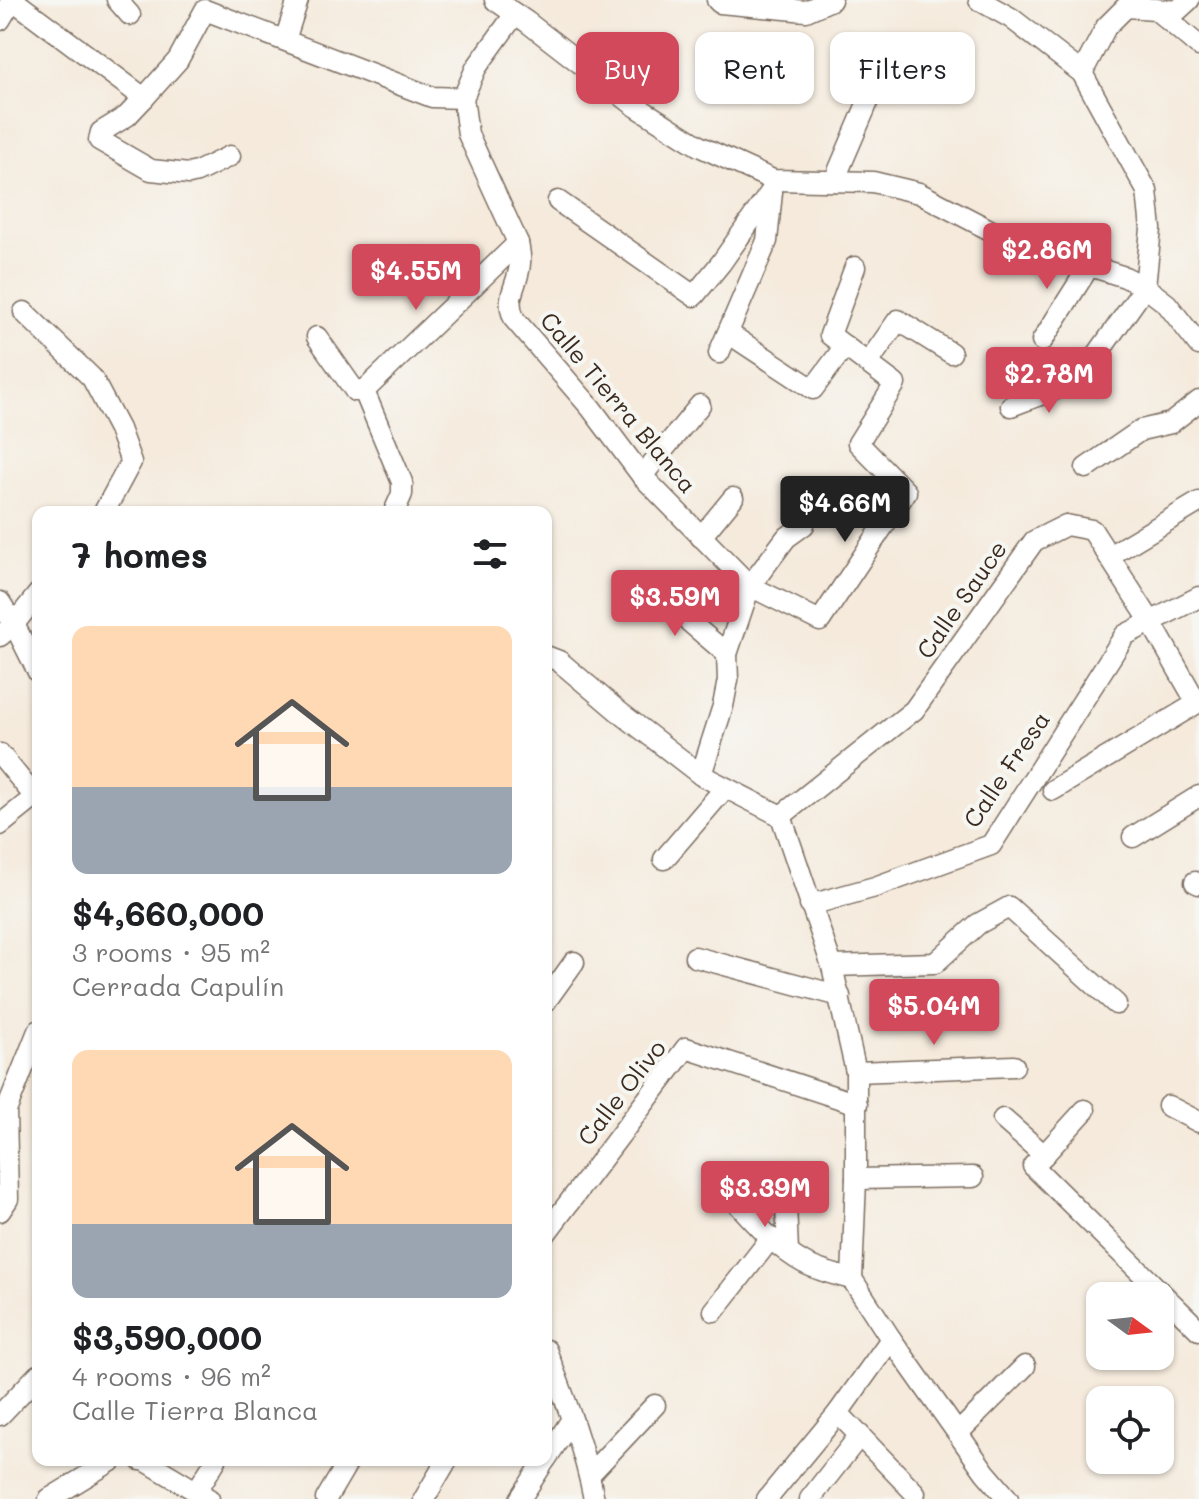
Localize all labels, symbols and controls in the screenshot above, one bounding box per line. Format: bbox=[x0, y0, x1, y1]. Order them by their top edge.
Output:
chip: Buy bbox=[576, 32, 679, 104]
chip: Rent bbox=[695, 32, 814, 104]
chip: Filters bbox=[830, 32, 975, 104]
pin: $2.86M bbox=[982, 223, 1112, 291]
text: $2.86M bbox=[1001, 232, 1093, 266]
pin: $4.55M bbox=[351, 244, 481, 312]
text: $4.55M bbox=[370, 253, 462, 287]
street label: Calle Tierra Blanca bbox=[534, 305, 704, 499]
pin: $2.78M bbox=[984, 347, 1114, 415]
text: $2.78M bbox=[1004, 356, 1094, 390]
pin: $4.66M bbox=[780, 476, 910, 544]
text: $4.66M bbox=[798, 485, 892, 519]
text: 7 homes bbox=[72, 532, 208, 577]
icon: filters bbox=[468, 532, 512, 576]
street label: Calle Sauce bbox=[909, 534, 1013, 664]
pin: $3.59M bbox=[610, 570, 740, 638]
text: $3.59M bbox=[629, 579, 721, 613]
icon: home bbox=[220, 678, 364, 822]
street label: Calle Fresa bbox=[956, 705, 1056, 833]
text: $4,660,000 bbox=[72, 890, 264, 935]
text: 3 rooms · 95 m² bbox=[72, 935, 270, 969]
text: Cerrada Capulín bbox=[72, 969, 284, 1003]
pin: $5.04M bbox=[869, 979, 999, 1047]
text: $5.04M bbox=[887, 988, 981, 1022]
street label: Calle Olivo bbox=[570, 1033, 672, 1151]
icon: home bbox=[220, 1102, 364, 1246]
pin: $3.39M bbox=[700, 1161, 830, 1229]
text: $3.39M bbox=[719, 1170, 811, 1204]
north arrow bbox=[1086, 1282, 1174, 1370]
map controls bbox=[1086, 1282, 1174, 1474]
text: $3,590,000 bbox=[72, 1314, 262, 1359]
text: 4 rooms · 96 m² bbox=[72, 1359, 271, 1393]
button: locate bbox=[1086, 1386, 1174, 1474]
text: Calle Tierra Blanca bbox=[72, 1393, 318, 1427]

